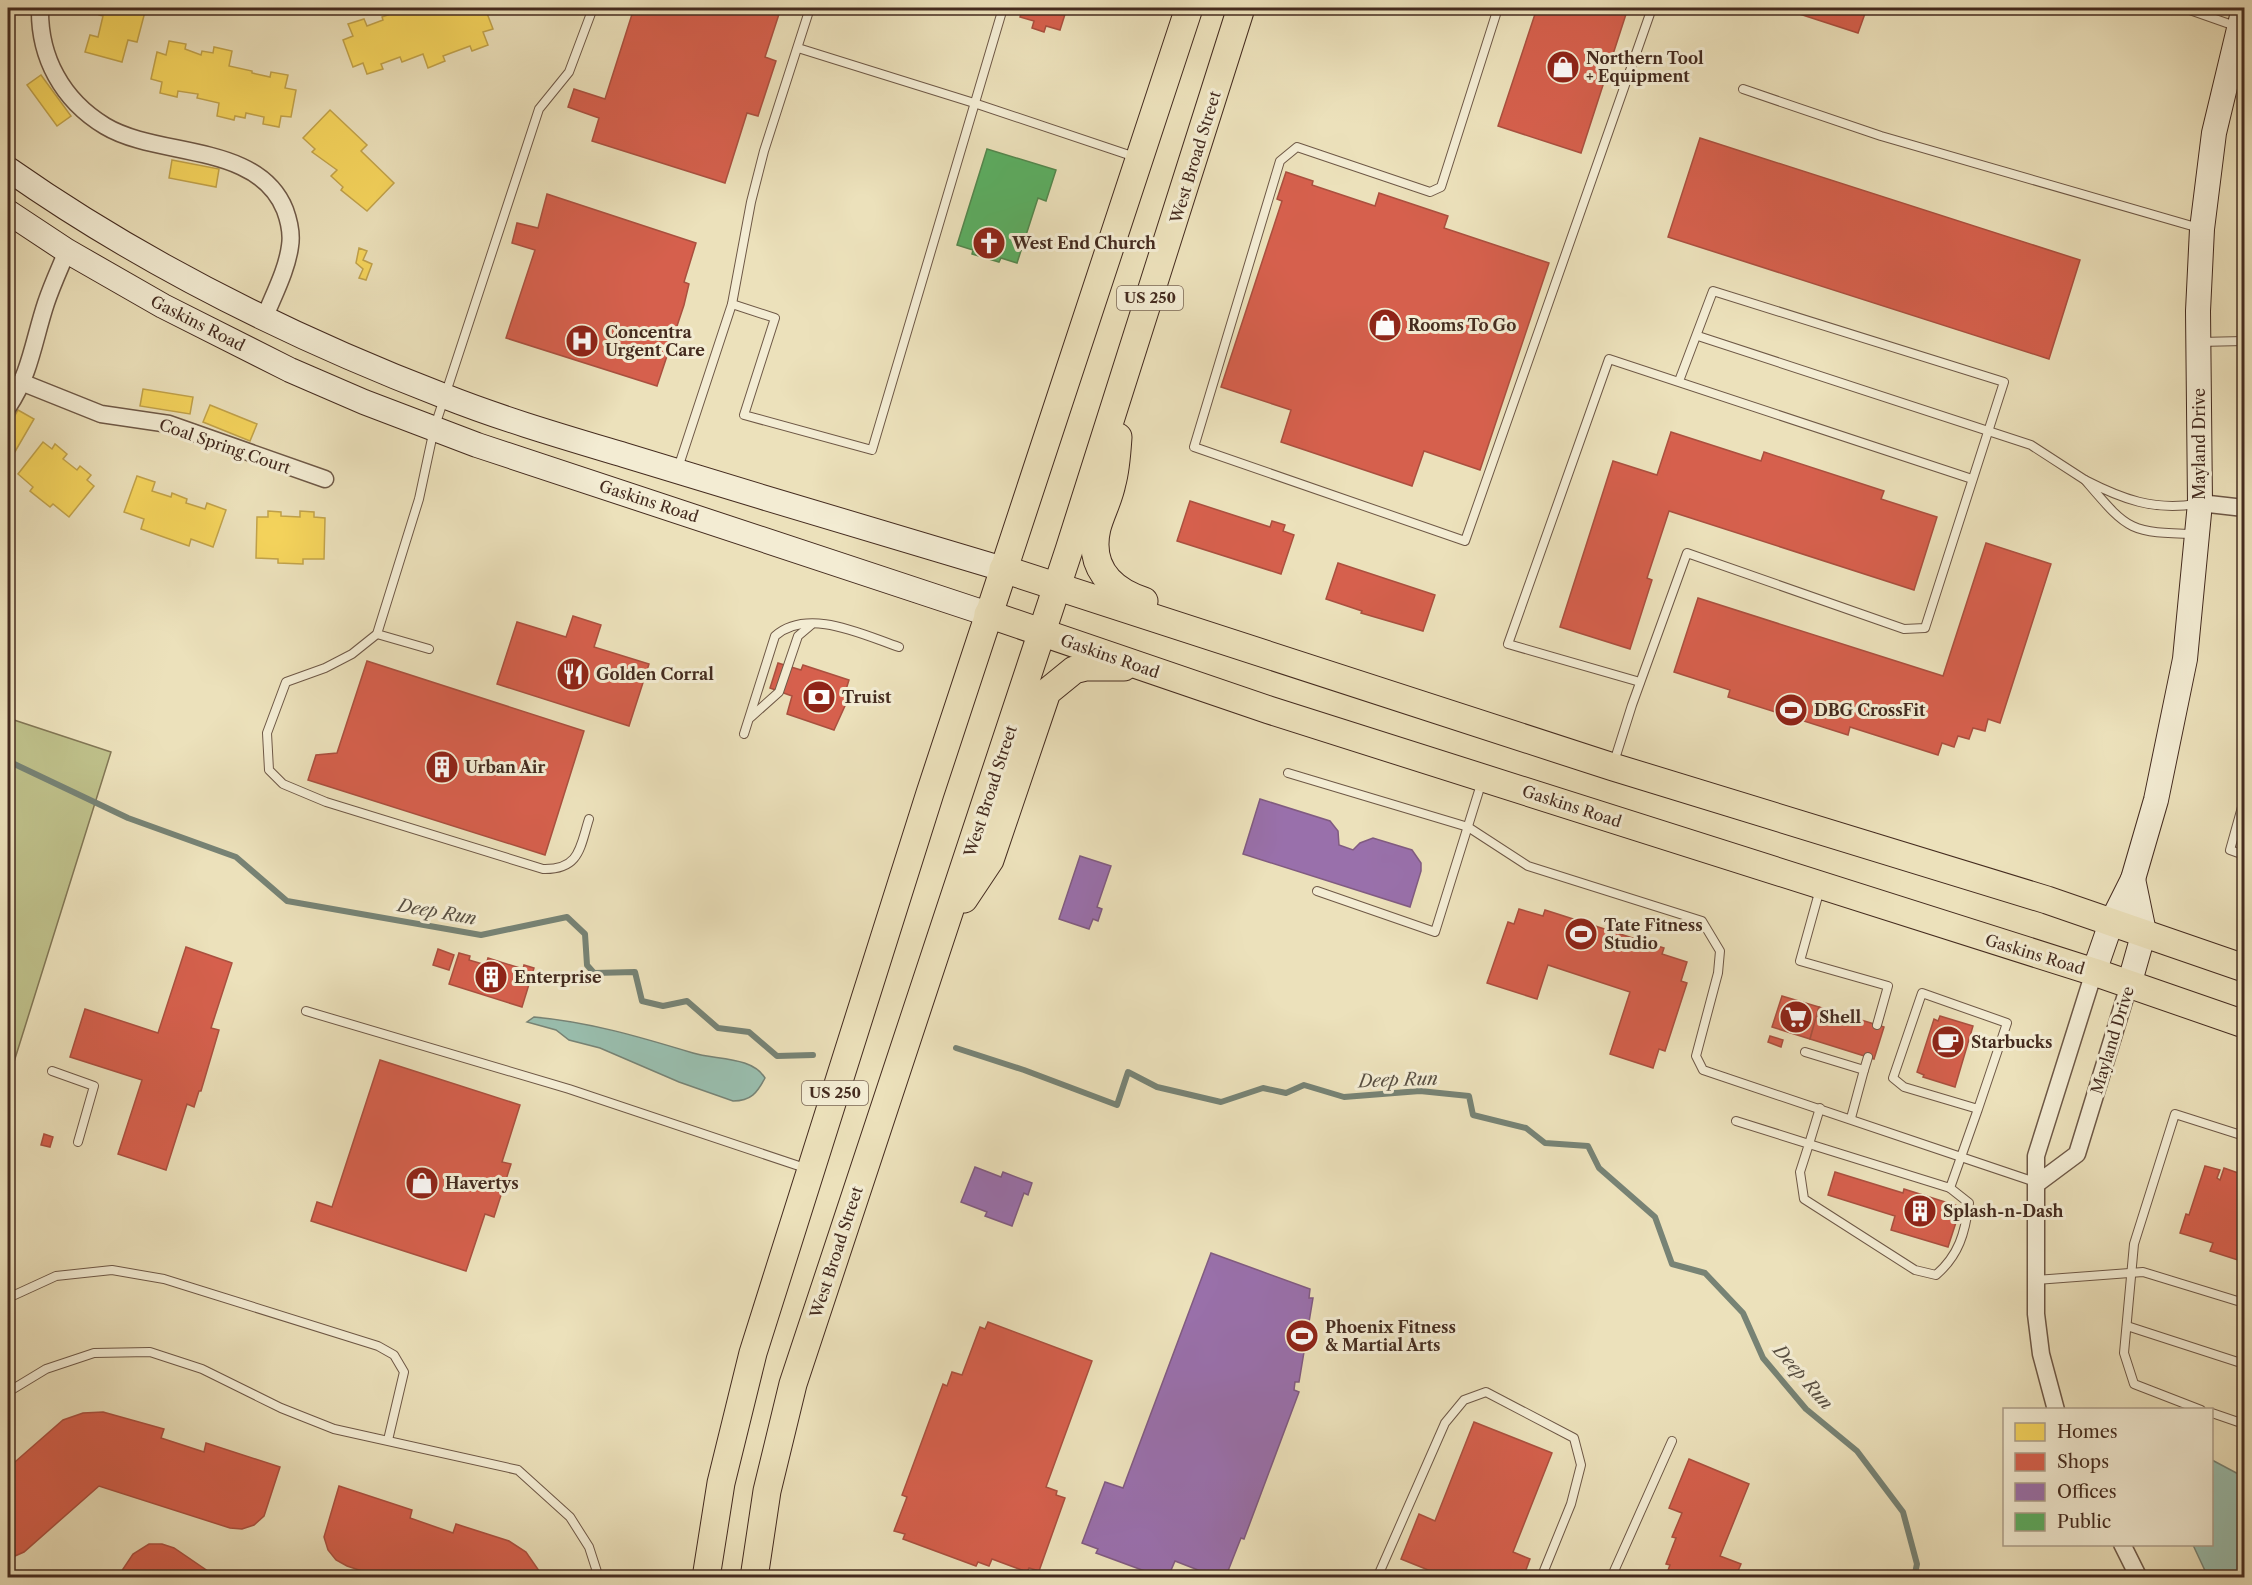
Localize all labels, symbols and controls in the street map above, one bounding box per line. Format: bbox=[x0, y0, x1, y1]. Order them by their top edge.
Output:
place label: Northern Tool + Equipment bbox=[1586, 48, 1704, 86]
shop icon: Northern Tool + Equipment bbox=[1545, 49, 1581, 85]
street label: West Broad Street bbox=[1165, 88, 1225, 226]
church icon: West End Church bbox=[971, 225, 1007, 261]
place label: West End Church bbox=[1011, 233, 1156, 253]
road number: US 250 bbox=[1117, 286, 1183, 310]
street label: Gaskins Road bbox=[147, 291, 249, 355]
shop icon: Rooms To Go bbox=[1367, 307, 1403, 343]
place label: Rooms To Go bbox=[1408, 315, 1516, 335]
place label: Concentra Urgent Care bbox=[605, 322, 705, 360]
hospital icon: Concentra Urgent Care bbox=[564, 323, 600, 359]
street label: Mayland Drive bbox=[2189, 388, 2209, 500]
street label: Coal Spring Court bbox=[157, 414, 294, 478]
street label: Gaskins Road bbox=[597, 476, 701, 527]
street label: Gaskins Road bbox=[1058, 630, 1162, 682]
restaurant icon: Golden Corral bbox=[555, 656, 591, 692]
place label: Golden Corral bbox=[596, 664, 714, 684]
bank icon: Truist bbox=[801, 679, 837, 715]
place label: Truist bbox=[842, 687, 892, 707]
sports icon: DBG CrossFit bbox=[1773, 692, 1809, 728]
place label: DBG CrossFit bbox=[1814, 700, 1926, 720]
street label: West Broad Street bbox=[959, 722, 1021, 860]
building icon: Urban Air bbox=[424, 749, 460, 785]
place label: Urban Air bbox=[465, 757, 546, 777]
street label: Gaskins Road bbox=[1520, 781, 1624, 832]
water label: Deep Run bbox=[394, 894, 478, 930]
place label: Tate Fitness Studio bbox=[1604, 915, 1703, 953]
sports icon: Tate Fitness Studio bbox=[1563, 916, 1599, 952]
street label: Gaskins Road bbox=[1983, 929, 2088, 979]
building icon: Enterprise bbox=[473, 959, 509, 995]
place label: Enterprise bbox=[514, 967, 602, 987]
street label: Mayland Drive bbox=[2086, 984, 2138, 1096]
supermarket icon: Shell bbox=[1778, 999, 1814, 1035]
place label: Shell bbox=[1819, 1007, 1861, 1027]
cafe icon: Starbucks bbox=[1930, 1024, 1966, 1060]
place label: Starbucks bbox=[1971, 1032, 2053, 1052]
water label: Deep Run bbox=[1356, 1068, 1438, 1092]
road number: US 250 bbox=[802, 1081, 868, 1105]
shop icon: Havertys bbox=[404, 1165, 440, 1201]
place label: Havertys bbox=[445, 1173, 519, 1193]
street label: West Broad Street bbox=[805, 1183, 867, 1321]
building icon: Splash-n-Dash bbox=[1902, 1193, 1938, 1229]
place label: Splash-n-Dash bbox=[1943, 1201, 2064, 1221]
place label: Phoenix Fitness & Martial Arts bbox=[1325, 1317, 1456, 1355]
sports icon: Phoenix Fitness & Martial Arts bbox=[1284, 1318, 1320, 1354]
water label: Deep Run bbox=[1767, 1338, 1838, 1414]
legend bbox=[2003, 1408, 2213, 1546]
text: Homes bbox=[2057, 1421, 2118, 1443]
text: Shops bbox=[2057, 1451, 2109, 1473]
text: Offices bbox=[2057, 1481, 2117, 1503]
text: Public bbox=[2057, 1511, 2111, 1533]

